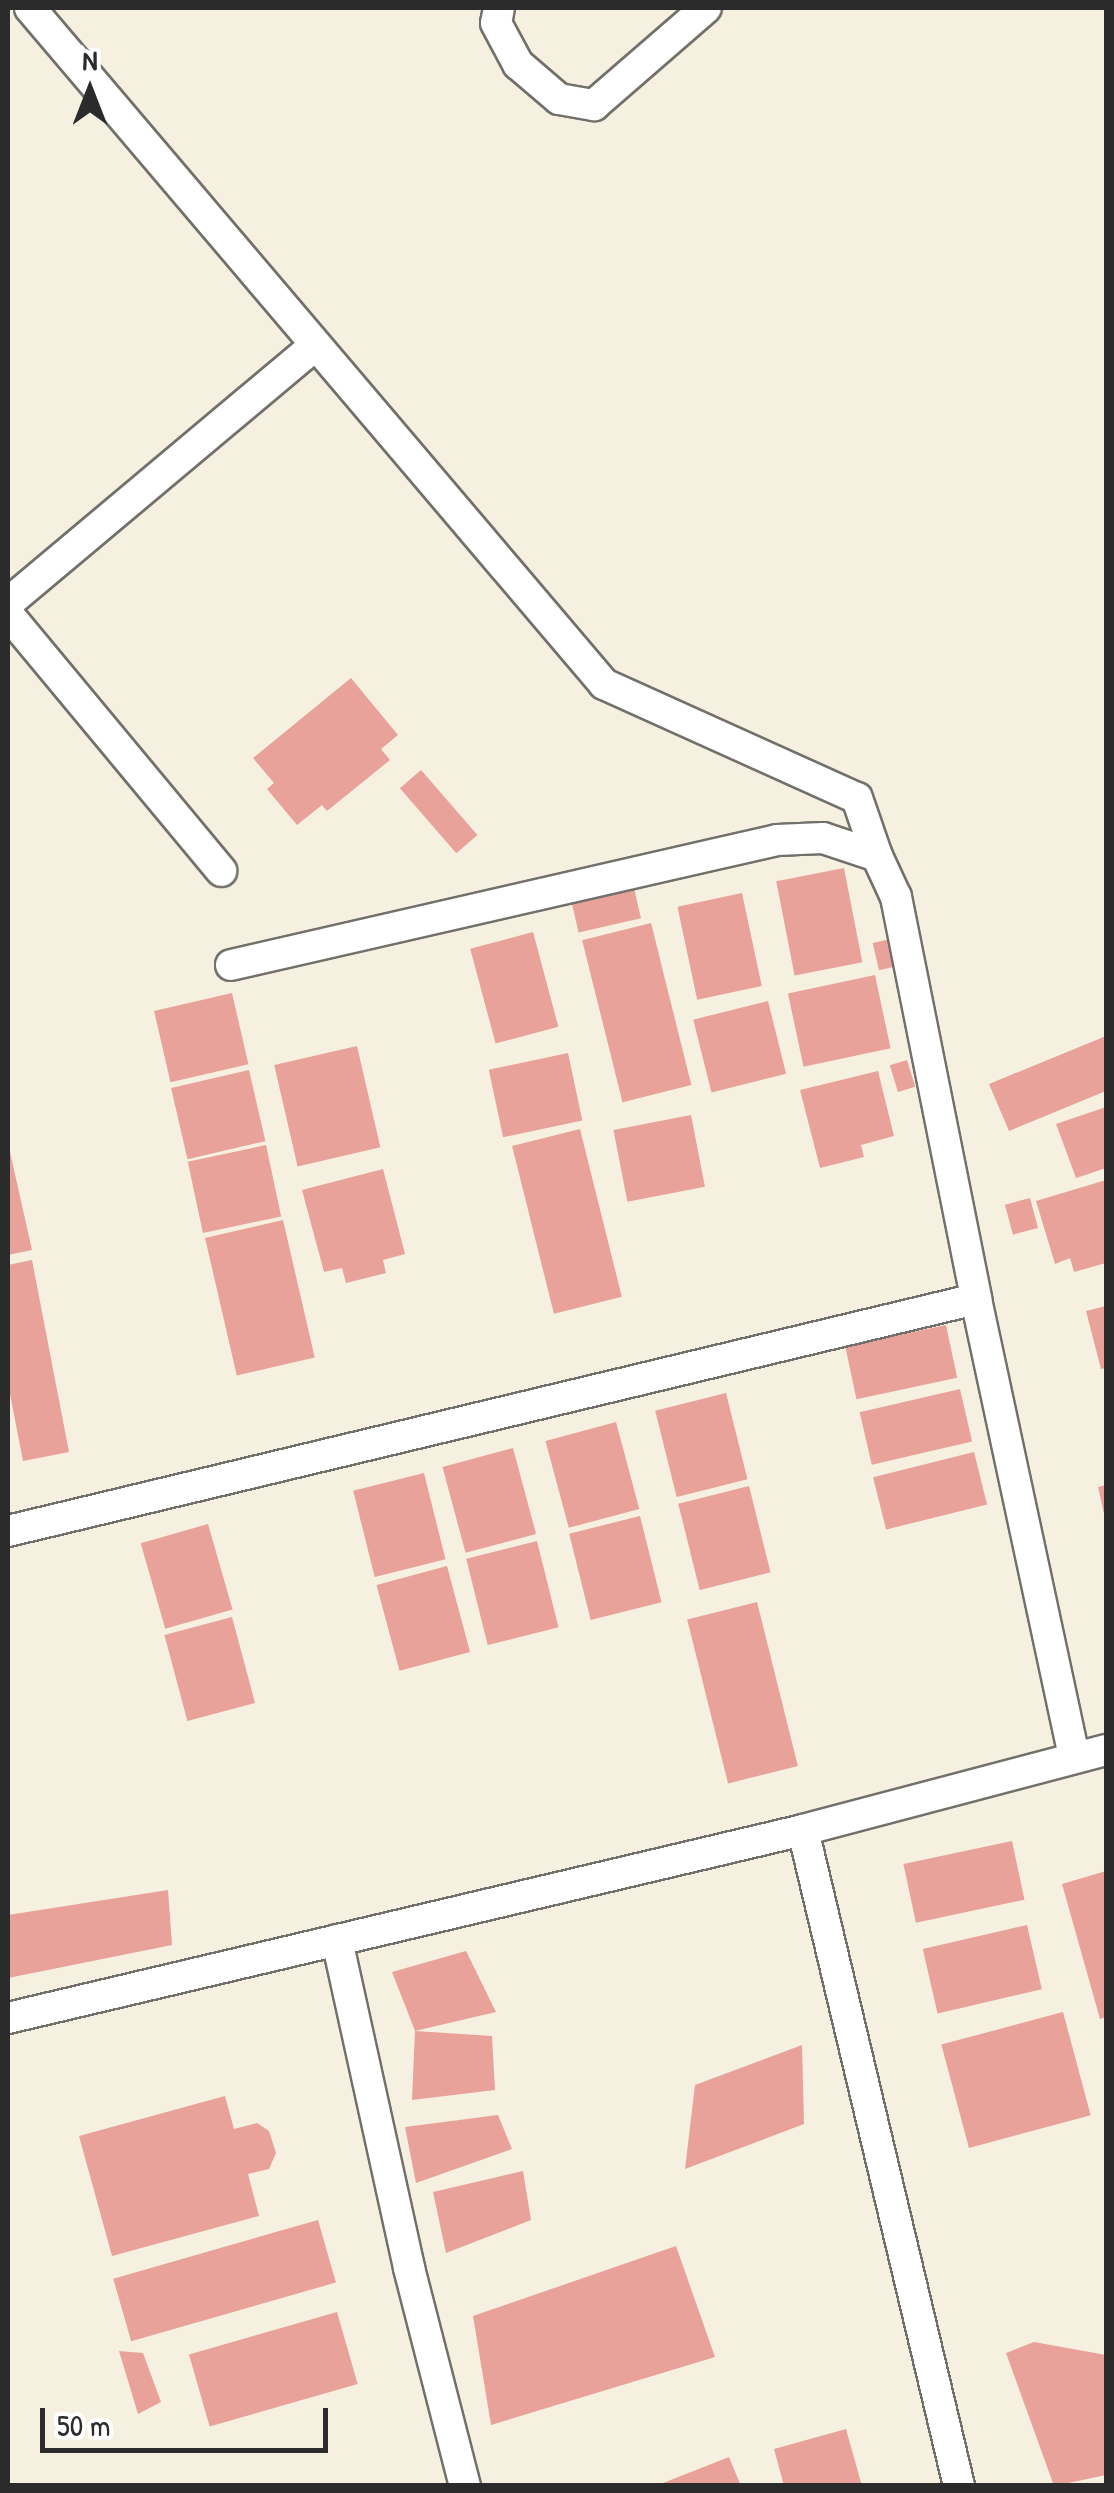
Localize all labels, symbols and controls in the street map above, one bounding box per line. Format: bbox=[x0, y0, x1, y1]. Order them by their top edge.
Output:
north arrow bbox=[40, 40, 140, 140]
text: N bbox=[83, 41, 97, 79]
scale bar bbox=[45, 2388, 332, 2450]
text: 50 m bbox=[57, 2405, 110, 2445]

